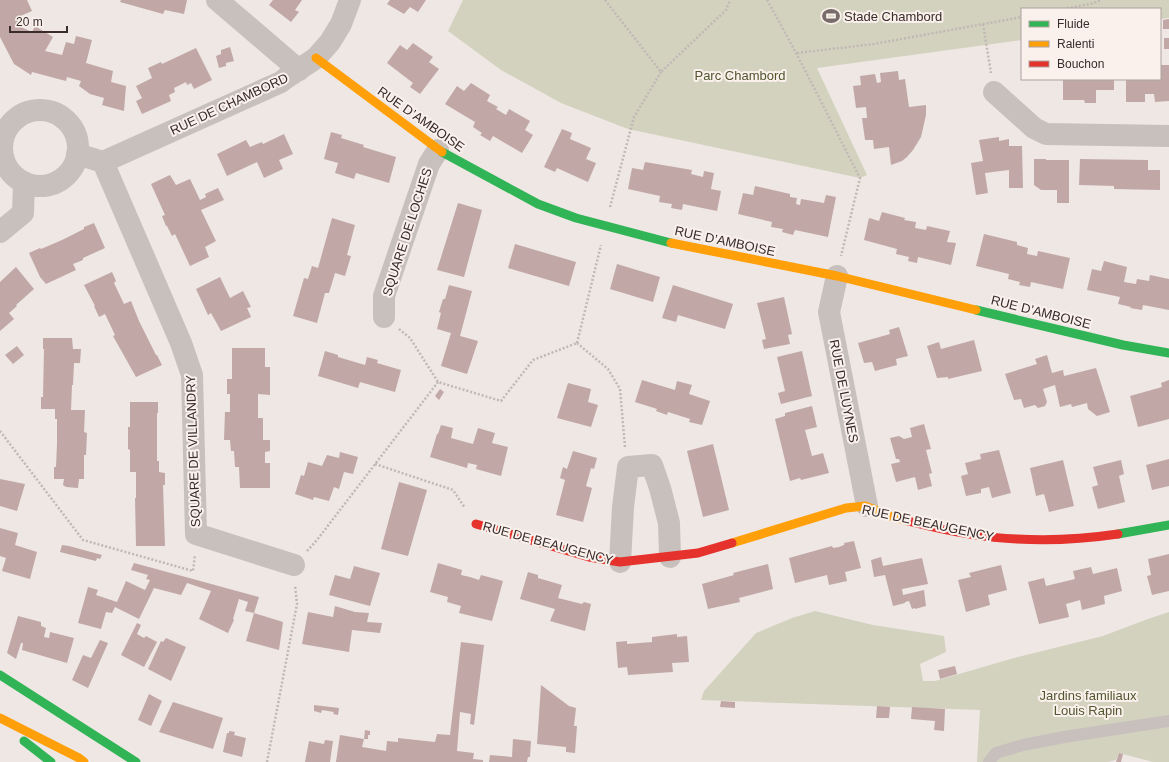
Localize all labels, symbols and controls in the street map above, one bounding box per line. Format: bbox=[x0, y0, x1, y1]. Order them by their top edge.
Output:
sports icon: Stade Chambord bbox=[821, 6, 841, 26]
scale bar bbox=[10, 8, 67, 34]
legend bbox=[1021, 8, 1161, 80]
place label: Stade Chambord bbox=[844, 9, 942, 24]
text: 20 m bbox=[16, 15, 43, 29]
text: Fluide bbox=[1057, 17, 1090, 31]
text: Ralenti bbox=[1057, 37, 1094, 51]
text: Bouchon bbox=[1057, 57, 1104, 71]
park label: Parc Chambord bbox=[694, 68, 786, 83]
street label: RUE DE CHAMBORD bbox=[168, 70, 290, 138]
street label: RUE D’AMBOISE bbox=[375, 83, 468, 155]
street label: SQUARE DE LOCHES bbox=[379, 166, 435, 298]
street label: RUE D’AMBOISE bbox=[673, 223, 777, 259]
street label: RUE D’AMBOISE bbox=[989, 292, 1093, 332]
street label: RUE DE LUYNES bbox=[827, 338, 861, 444]
street label: SQUARE DE VILLANDRY bbox=[183, 374, 203, 527]
street label: RUE DE BEAUGENCY bbox=[861, 502, 996, 544]
street label: RUE DE BEAUGENCY bbox=[481, 518, 615, 568]
park label: Jardins familiaux Louis Rapin bbox=[1040, 688, 1137, 718]

